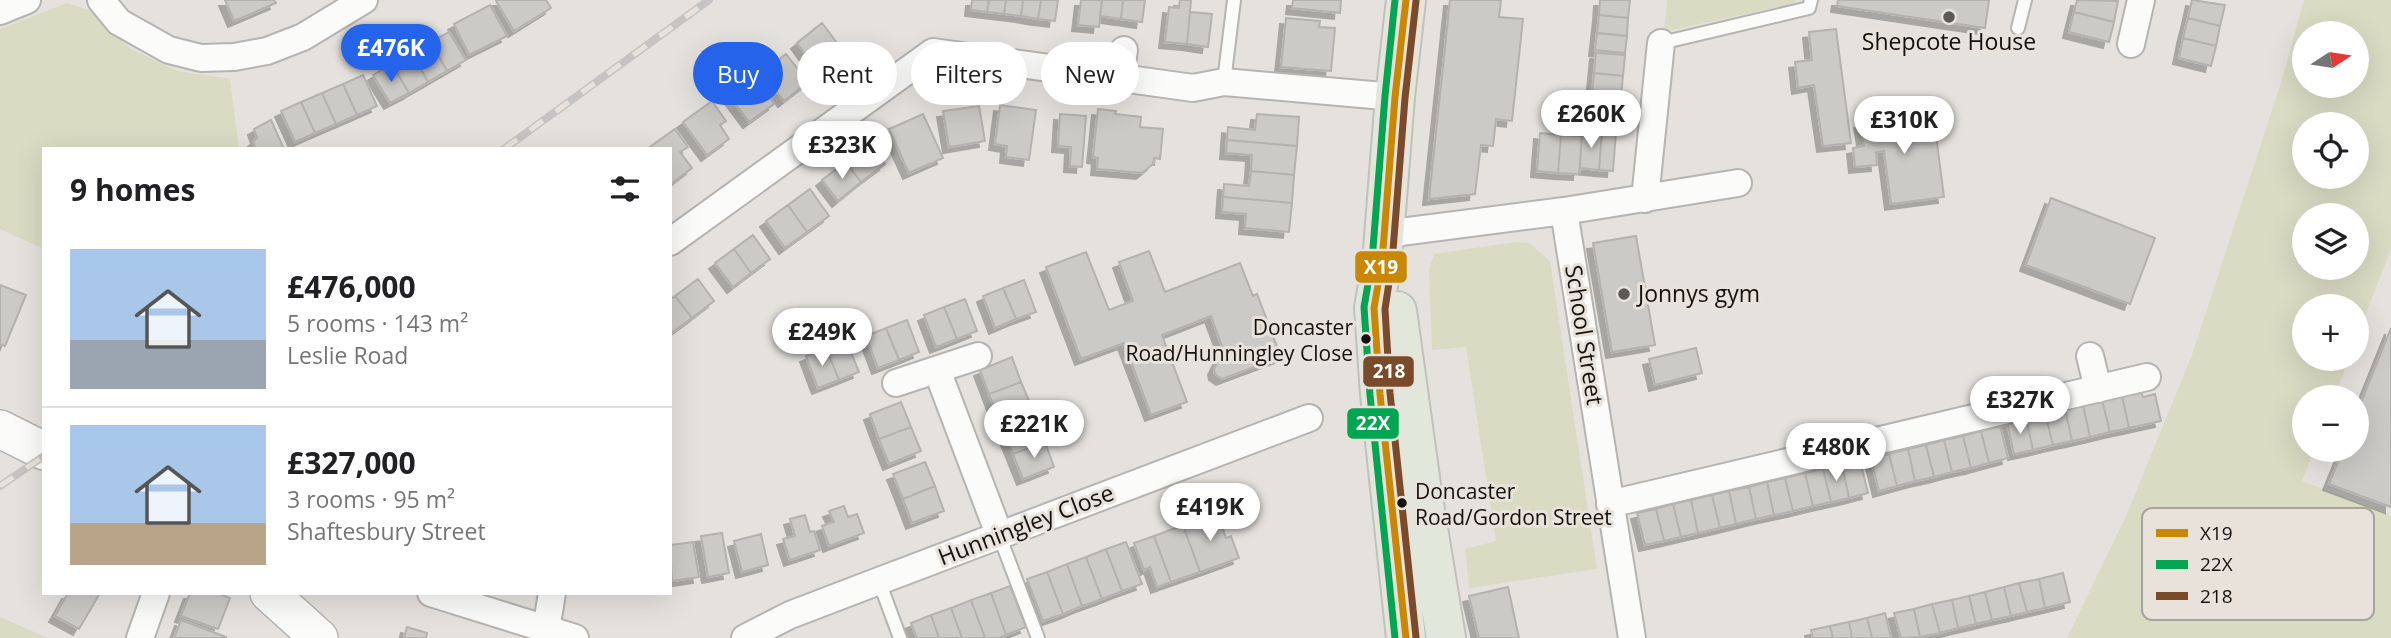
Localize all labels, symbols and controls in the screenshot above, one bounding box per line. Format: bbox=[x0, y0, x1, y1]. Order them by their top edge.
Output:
marker: Shepcote House bbox=[1941, 9, 1957, 25]
north arrow bbox=[2292, 21, 2370, 98]
map controls bbox=[2292, 21, 2369, 462]
pin: £476K bbox=[342, 24, 440, 84]
place label: Shepcote House bbox=[1862, 25, 2036, 57]
text: £476K bbox=[357, 31, 425, 63]
chip: Buy bbox=[693, 42, 783, 105]
chip: Rent bbox=[797, 42, 897, 105]
chip: Filters bbox=[911, 42, 1027, 105]
chip: New bbox=[1041, 42, 1139, 105]
pin: £260K bbox=[1542, 90, 1640, 150]
pin: £310K bbox=[1855, 96, 1953, 156]
text: £260K bbox=[1557, 97, 1625, 129]
text: £310K bbox=[1870, 103, 1938, 135]
button: locate bbox=[2292, 112, 2369, 189]
pin: £323K bbox=[793, 122, 891, 181]
text: £323K bbox=[808, 128, 876, 160]
text: 9 homes bbox=[70, 169, 195, 210]
icon: filters bbox=[606, 170, 644, 208]
button: layers bbox=[2292, 203, 2369, 280]
line badge: X19 bbox=[1354, 250, 1408, 284]
text: X19 bbox=[1364, 254, 1398, 280]
street label: School Street bbox=[1558, 262, 1612, 407]
text: £476,000 bbox=[287, 266, 416, 307]
icon: home bbox=[126, 277, 210, 361]
place label: Jonnys gym bbox=[1636, 277, 1760, 309]
marker: Jonnys gym bbox=[1616, 286, 1632, 302]
button: + bbox=[2292, 294, 2369, 371]
text: 5 rooms · 143 m² bbox=[287, 307, 468, 339]
pin: £249K bbox=[773, 308, 871, 368]
place label: Doncaster Road/Hunningley Close bbox=[1125, 313, 1353, 367]
text: £249K bbox=[788, 315, 856, 347]
marker: Doncaster Road/Hunningley Close bbox=[1359, 332, 1373, 346]
text: Leslie Road bbox=[287, 339, 408, 371]
line badge: 218 bbox=[1362, 355, 1415, 388]
text: 218 bbox=[1373, 358, 1405, 384]
pin: £327K bbox=[1971, 376, 2069, 436]
text: £327K bbox=[1986, 383, 2054, 415]
button: − bbox=[2292, 385, 2369, 462]
pin: £221K bbox=[985, 400, 1083, 460]
text: £221K bbox=[1000, 407, 1068, 439]
line badge: 22X bbox=[1346, 407, 1400, 440]
text: 22X bbox=[1356, 410, 1391, 436]
pin: £480K bbox=[1787, 424, 1885, 483]
text: £480K bbox=[1802, 430, 1870, 462]
text: £327,000 bbox=[287, 442, 416, 483]
icon: home bbox=[126, 453, 210, 537]
street label: Hunningley Close bbox=[933, 476, 1118, 572]
place label: Doncaster Road/Gordon Street bbox=[1415, 477, 1612, 531]
text: 3 rooms · 95 m² bbox=[287, 483, 455, 515]
pin: £419K bbox=[1161, 484, 1259, 543]
text: £419K bbox=[1176, 490, 1244, 522]
marker: Doncaster Road/Gordon Street bbox=[1395, 496, 1409, 510]
legend bbox=[2142, 508, 2374, 620]
text: Shaftesbury Street bbox=[287, 515, 486, 547]
text: X19 bbox=[2200, 520, 2233, 546]
text: 22X bbox=[2200, 551, 2233, 577]
text: 218 bbox=[2200, 583, 2233, 609]

